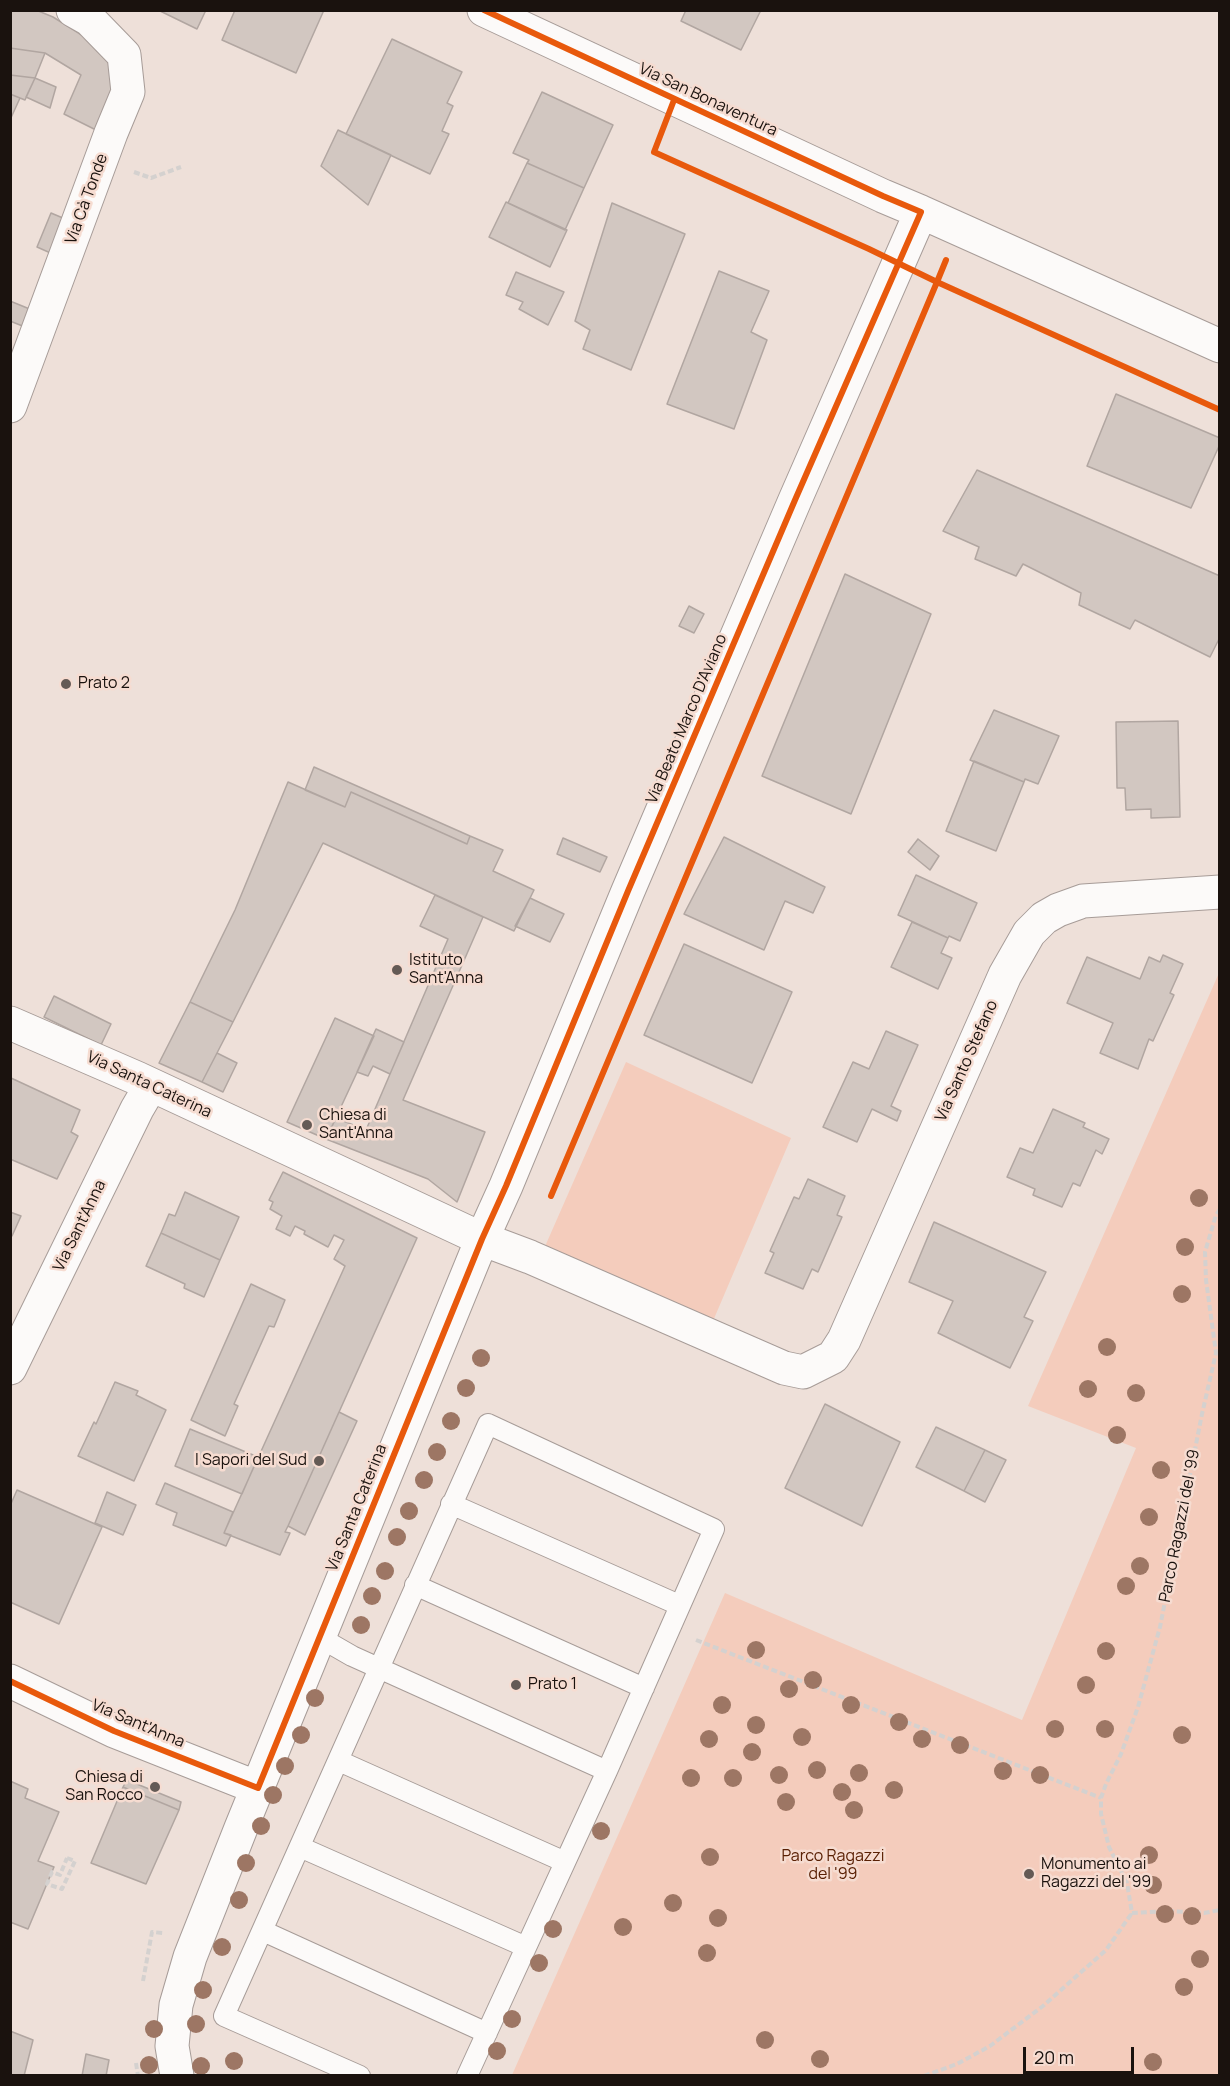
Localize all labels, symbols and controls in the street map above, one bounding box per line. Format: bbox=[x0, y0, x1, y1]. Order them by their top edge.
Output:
street label: Via San Bonaventura bbox=[636, 59, 780, 141]
street label: Via Cà Tonde bbox=[62, 151, 112, 247]
street label: Via Beato Marco D'Aviano bbox=[643, 631, 731, 807]
place label: Prato 2 bbox=[78, 674, 130, 694]
marker: Prato 2 bbox=[59, 677, 73, 691]
place label: Istituto Sant'Anna bbox=[409, 951, 483, 989]
marker: Istituto Sant'Anna bbox=[390, 963, 404, 977]
street label: Via Santo Stefano bbox=[932, 997, 1002, 1125]
street label: Via Santa Caterina bbox=[84, 1048, 214, 1122]
place label: Chiesa di Sant'Anna bbox=[319, 1106, 393, 1144]
marker: Chiesa di Sant'Anna bbox=[300, 1118, 314, 1132]
street label: Via Sant'Anna bbox=[50, 1177, 110, 1275]
street label: Via Santa Caterina bbox=[323, 1442, 391, 1574]
street label: Parco Ragazzi del '99 bbox=[1156, 1448, 1204, 1604]
place label: I Sapori del Sud bbox=[195, 1451, 307, 1471]
marker: I Sapori del Sud bbox=[312, 1454, 326, 1468]
place label: Prato 1 bbox=[528, 1675, 577, 1695]
marker: Prato 1 bbox=[509, 1678, 523, 1692]
street label: Via Sant'Anna bbox=[89, 1696, 187, 1752]
place label: Chiesa di San Rocco bbox=[65, 1768, 143, 1806]
marker: Chiesa di San Rocco bbox=[148, 1780, 162, 1794]
park label: Parco Ragazzi del '99 bbox=[781, 1847, 885, 1885]
place label: Monumento ai Ragazzi del '99 bbox=[1041, 1855, 1151, 1893]
marker: Monumento ai Ragazzi del '99 bbox=[1022, 1867, 1036, 1881]
scale bar bbox=[1026, 2035, 1137, 2073]
text: 20 m bbox=[1034, 2045, 1074, 2069]

